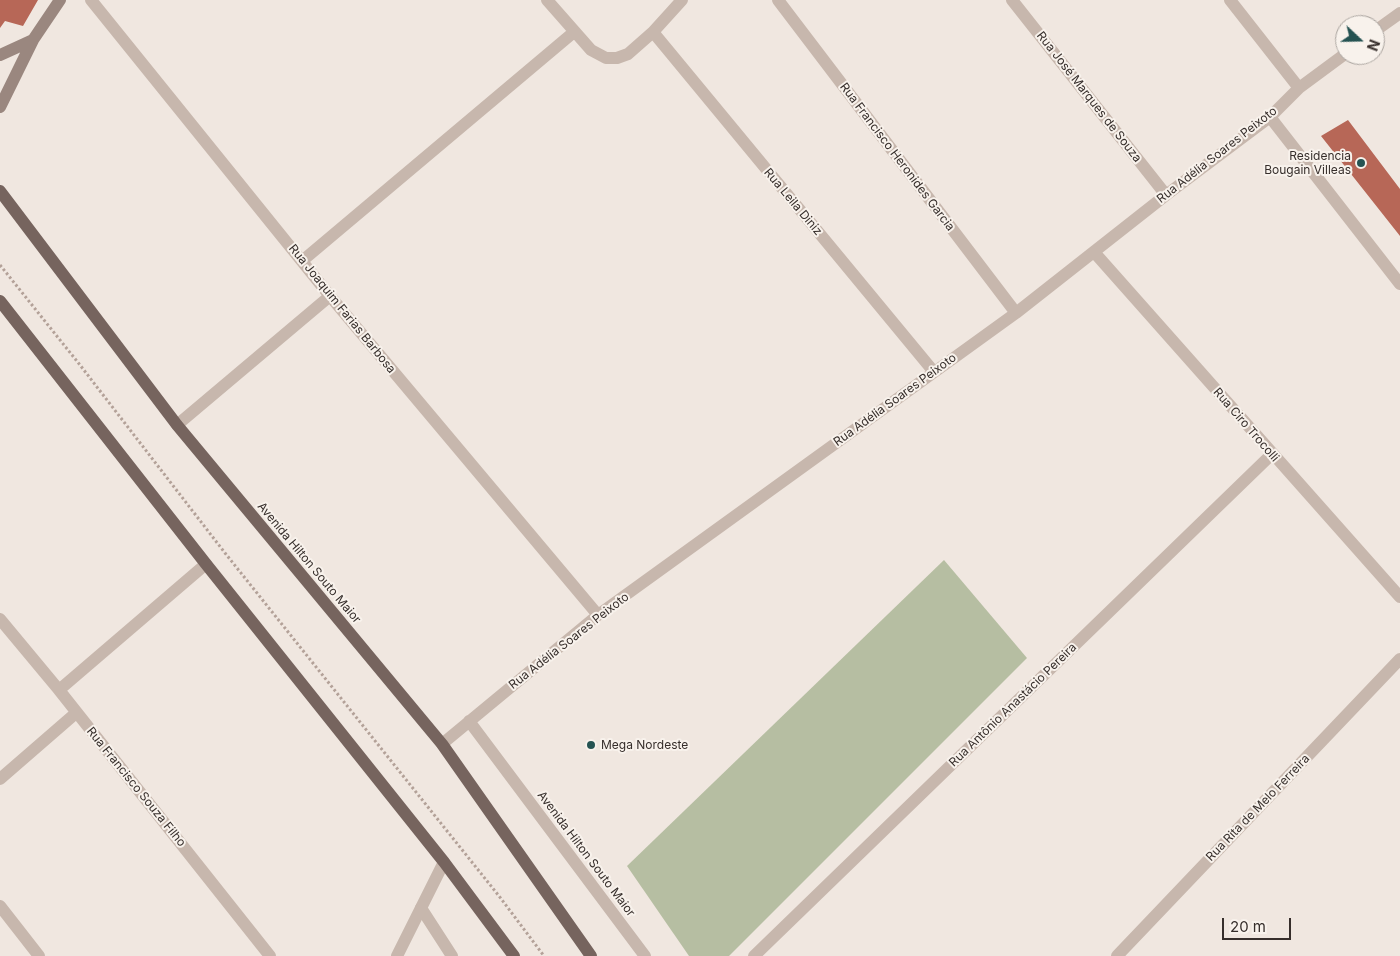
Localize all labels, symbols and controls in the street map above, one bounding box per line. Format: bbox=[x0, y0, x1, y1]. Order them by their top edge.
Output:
north arrow bbox=[1335, 15, 1385, 65]
street label: Rua José Marques de Souza bbox=[1034, 29, 1144, 165]
text: N bbox=[1364, 37, 1383, 53]
street label: Rua Francisco Heronides Garcia bbox=[837, 80, 957, 234]
street label: Rua Adélia Soares Peixoto bbox=[1154, 104, 1280, 206]
place label: Residencia Bougain Villeas bbox=[1264, 149, 1351, 177]
marker: Residencia Bougain Villeas bbox=[1355, 157, 1367, 169]
street label: Rua Leila Diniz bbox=[761, 166, 825, 238]
street label: Rua Joaquim Farias Barbosa bbox=[286, 242, 398, 376]
street label: Rua Adélia Soares Peixoto bbox=[831, 351, 959, 449]
street label: Rua Ciro Trocolli bbox=[1210, 385, 1282, 465]
street label: Avenida Hilton Souto Maior bbox=[254, 500, 364, 626]
street label: Rua Adélia Soares Peixoto bbox=[506, 590, 632, 692]
street label: Rua Antônio Anastácio Pereira bbox=[946, 640, 1080, 770]
street label: Rua Francisco Souza Filho bbox=[83, 724, 189, 850]
place label: Mega Nordeste bbox=[601, 738, 688, 752]
marker: Mega Nordeste bbox=[585, 739, 597, 751]
street label: Rua Rita de Melo Ferreira bbox=[1203, 752, 1313, 864]
street label: Avenida Hilton Souto Maior bbox=[534, 788, 638, 920]
scale bar bbox=[1225, 908, 1294, 940]
text: 20 m bbox=[1230, 917, 1266, 936]

